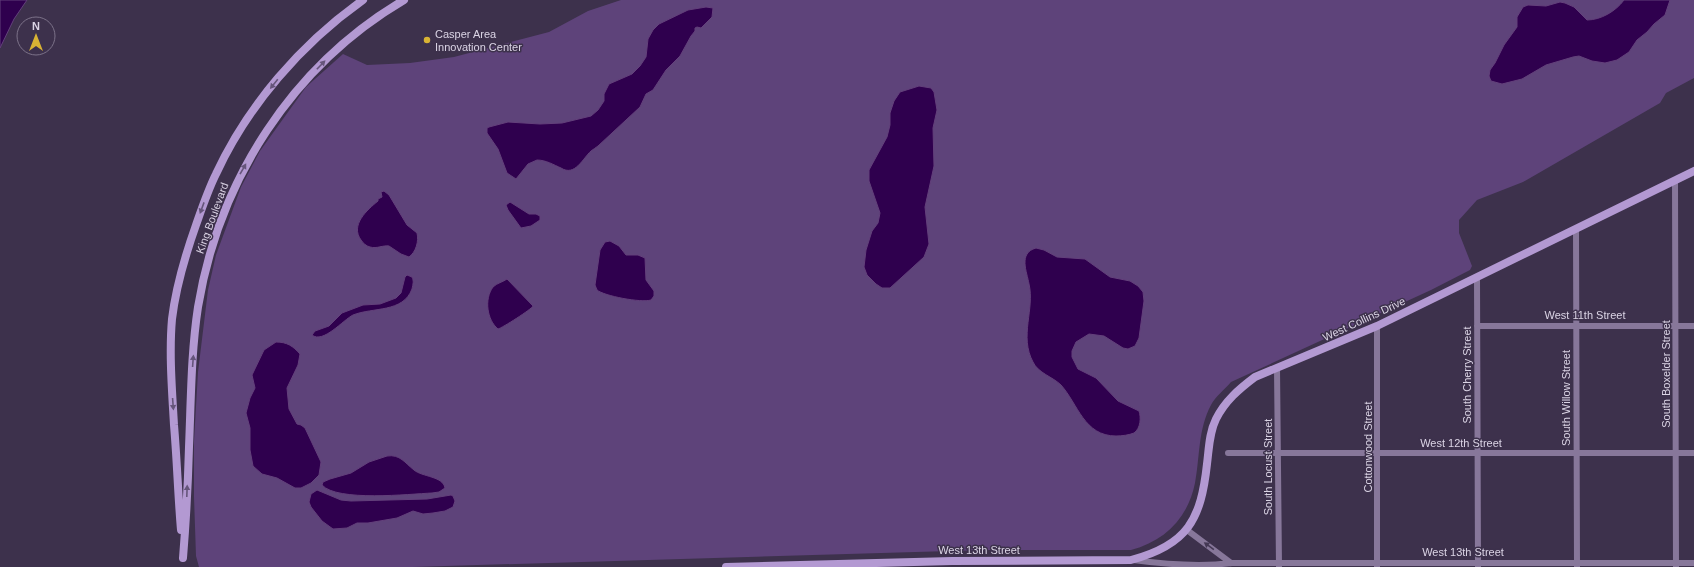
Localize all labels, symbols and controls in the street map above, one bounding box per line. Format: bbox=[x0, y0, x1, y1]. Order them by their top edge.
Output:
north arrow bbox=[16, 16, 56, 56]
text: N bbox=[32, 20, 40, 32]
place label: Casper Area Innovation Center bbox=[435, 28, 522, 53]
marker: Casper Area Innovation Center bbox=[422, 35, 432, 45]
one-way arrow bbox=[316, 60, 325, 70]
one-way arrow bbox=[269, 79, 278, 90]
one-way arrow bbox=[240, 163, 247, 175]
street label: King Boulevard bbox=[194, 181, 230, 255]
one-way arrow bbox=[199, 203, 205, 215]
street label: West Collins Drive bbox=[1321, 295, 1407, 343]
street label: West 11th Street bbox=[1545, 309, 1625, 321]
street label: South Boxelder Street bbox=[1660, 320, 1672, 428]
street label: South Cherry Street bbox=[1461, 326, 1473, 424]
street label: South Willow Street bbox=[1560, 350, 1572, 446]
one-way arrow bbox=[190, 355, 197, 367]
one-way arrow bbox=[170, 398, 176, 411]
street label: Cottonwood Street bbox=[1362, 401, 1374, 493]
street label: South Locust Street bbox=[1262, 419, 1274, 515]
street label: West 12th Street bbox=[1420, 437, 1502, 449]
one-way arrow bbox=[184, 485, 191, 497]
one-way arrow bbox=[1204, 542, 1214, 550]
street label: West 13th Street bbox=[938, 544, 1020, 556]
street label: West 13th Street bbox=[1422, 546, 1504, 558]

